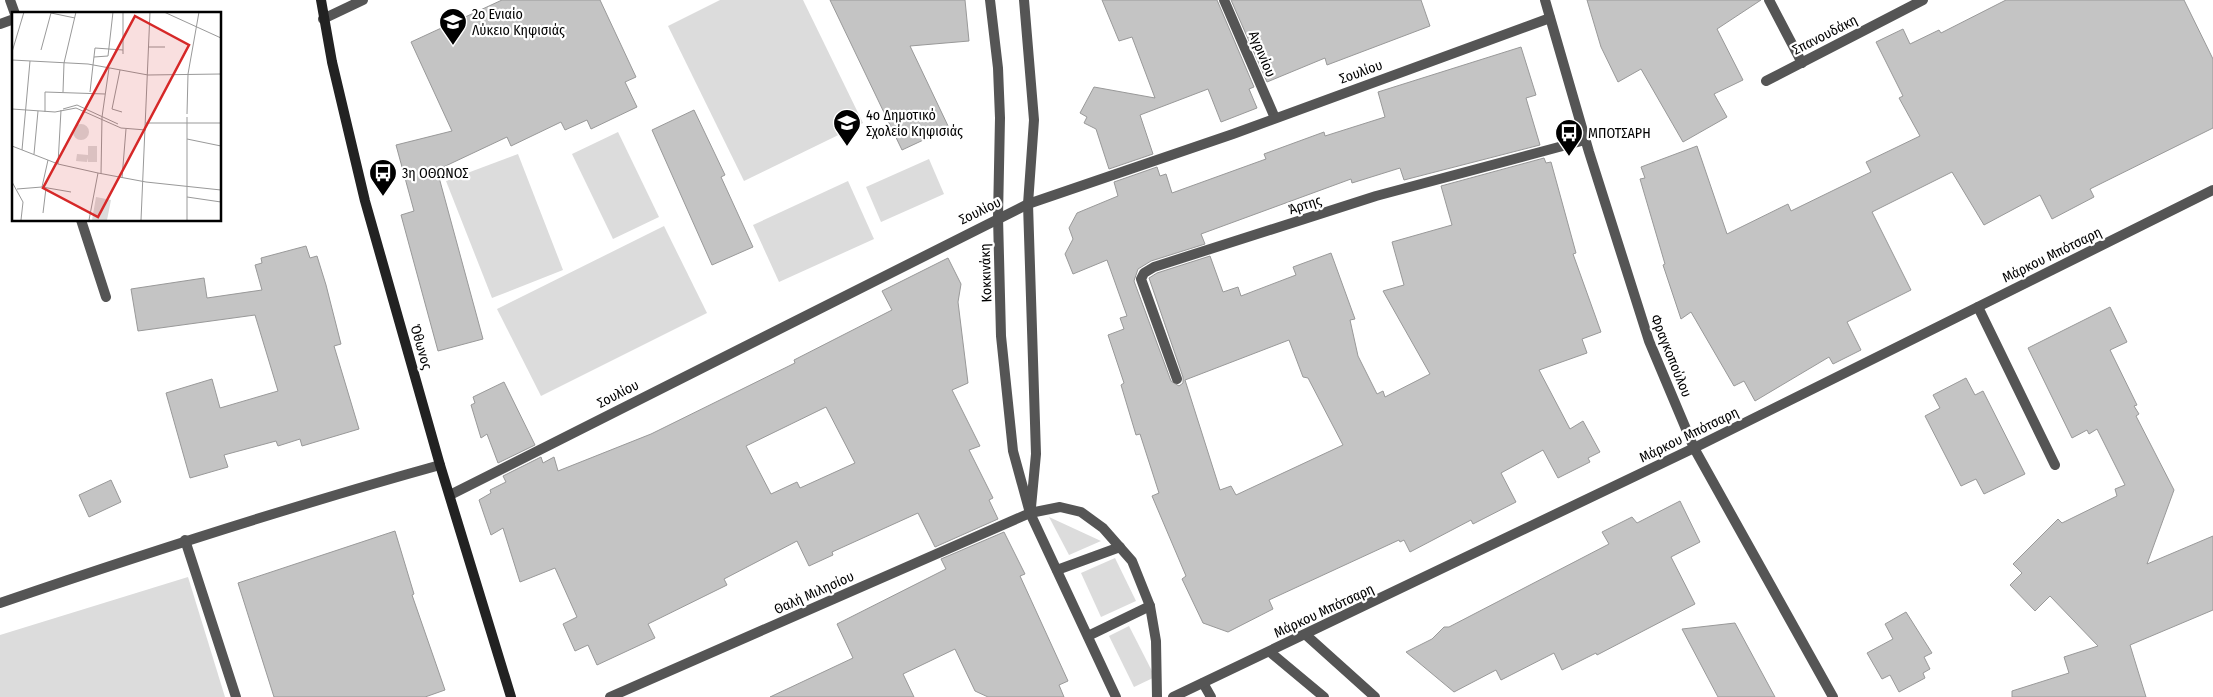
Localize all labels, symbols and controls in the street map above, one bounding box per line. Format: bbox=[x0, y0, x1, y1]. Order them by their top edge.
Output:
place label: 2ο Ενιαίο Λύκειο Κηφισιάς bbox=[472, 6, 565, 39]
school or university icon: 2ο Ενιαίο Λύκειο Κηφισιάς bbox=[438, 7, 468, 46]
street label: Σπανουδάκη bbox=[1790, 11, 1860, 59]
inset map bbox=[12, 12, 221, 221]
street label: Αγρινίου bbox=[1245, 28, 1279, 80]
street label: Σουλίου bbox=[1337, 56, 1385, 88]
place label: 4ο Δημοτικό Σχολείο Κηφισιάς bbox=[866, 107, 963, 140]
school or university icon: 4ο Δημοτικό Σχολείο Κηφισιάς bbox=[832, 108, 862, 147]
bus stop icon: ΜΠΟΤΣΑΡΗ bbox=[1554, 118, 1584, 157]
place label: ΜΠΟΤΣΑΡΗ bbox=[1588, 125, 1651, 142]
bus stop icon: 3η ΟΘΩΝΟΣ bbox=[368, 158, 398, 197]
place label: 3η ΟΘΩΝΟΣ bbox=[402, 165, 469, 182]
street label: Άρτης bbox=[1286, 192, 1324, 218]
street label: Σουλίου bbox=[956, 194, 1004, 228]
street label: Μάρκου Μπότσαρη bbox=[2000, 224, 2104, 286]
street label: Κοκκινάκη bbox=[976, 243, 996, 303]
street label: Φραγκοπούλου bbox=[1647, 312, 1695, 400]
street label: Όθωνος bbox=[406, 323, 436, 372]
street label: Σουλίου bbox=[594, 376, 642, 412]
street label: Μάρκου Μπότσαρη bbox=[1637, 404, 1741, 466]
street label: Θαλή Μιλησίου bbox=[771, 568, 857, 618]
street label: Μάρκου Μπότσαρη bbox=[1271, 580, 1377, 642]

